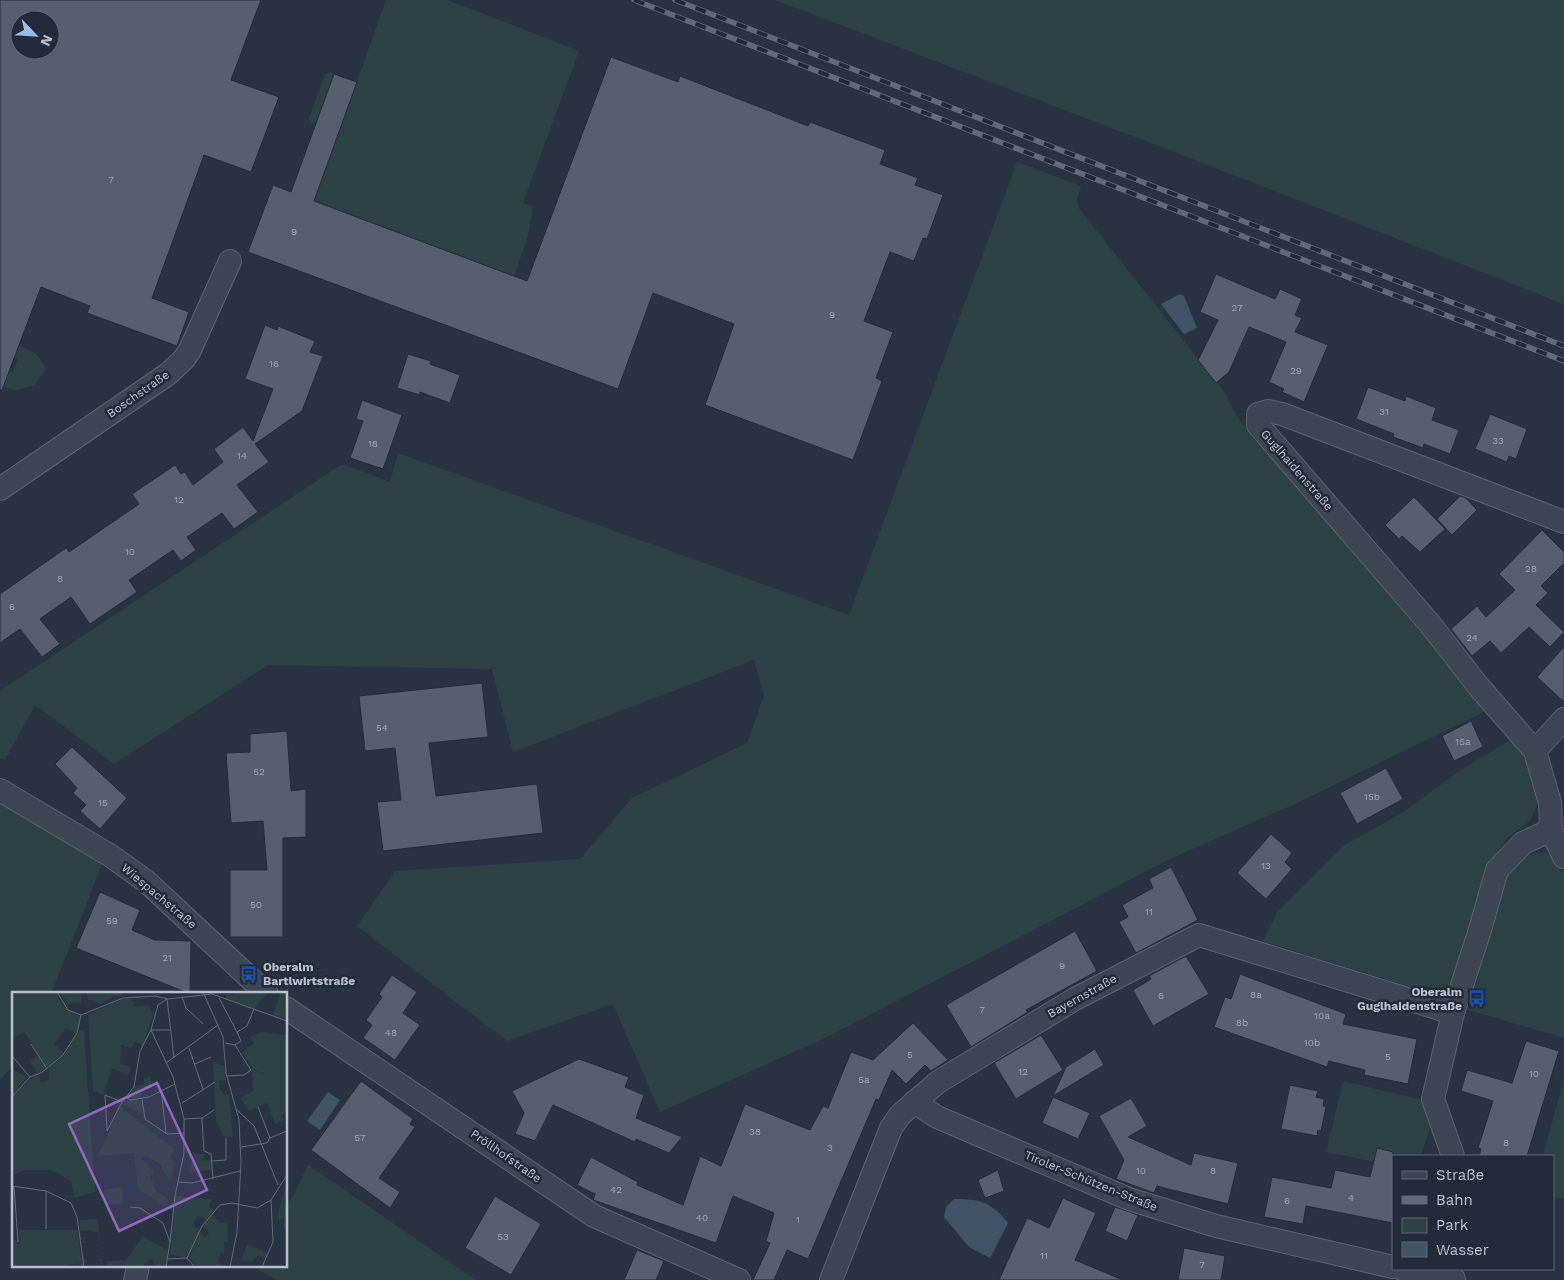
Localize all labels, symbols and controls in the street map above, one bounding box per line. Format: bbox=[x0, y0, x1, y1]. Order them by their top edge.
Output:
north arrow bbox=[10, 10, 60, 60]
text: N bbox=[37, 32, 56, 49]
house number: 7 bbox=[108, 174, 114, 185]
house number: 9 bbox=[291, 226, 297, 237]
house number: 27 bbox=[1231, 302, 1243, 313]
house number: 9 bbox=[829, 309, 835, 320]
house number: 16 bbox=[269, 358, 279, 369]
house number: 29 bbox=[1290, 365, 1302, 376]
street label: Boschstraße bbox=[104, 367, 172, 421]
house number: 31 bbox=[1379, 406, 1389, 417]
street label: Guglhaidenstraße bbox=[1258, 427, 1336, 513]
house number: 33 bbox=[1492, 435, 1504, 446]
house number: 18 bbox=[368, 438, 378, 449]
house number: 14 bbox=[237, 450, 247, 461]
house number: 12 bbox=[174, 494, 184, 505]
house number: 10 bbox=[125, 546, 135, 557]
house number: 28 bbox=[1525, 563, 1537, 574]
house number: 8 bbox=[57, 573, 63, 584]
house number: 6 bbox=[9, 601, 15, 612]
house number: 24 bbox=[1466, 632, 1478, 643]
house number: 54 bbox=[376, 722, 388, 733]
house number: 15a bbox=[1455, 736, 1471, 747]
house number: 52 bbox=[253, 766, 265, 777]
house number: 15b bbox=[1364, 791, 1380, 802]
house number: 15 bbox=[98, 797, 108, 808]
house number: 13 bbox=[1261, 860, 1271, 871]
street label: Wiespachstraße bbox=[119, 861, 199, 932]
house number: 50 bbox=[250, 899, 262, 910]
house number: 11 bbox=[1145, 906, 1153, 917]
house number: 59 bbox=[106, 915, 118, 926]
house number: 21 bbox=[162, 952, 172, 963]
place label: Oberalm Bartlwirtstraße bbox=[263, 960, 355, 988]
house number: 9 bbox=[1059, 960, 1065, 971]
bus stop icon: Oberalm Bartlwirtstraße bbox=[239, 964, 259, 984]
street label: Bayernstraße bbox=[1045, 971, 1119, 1021]
place label: Oberalm Guglhaidenstraße bbox=[1357, 985, 1462, 1013]
house number: 8a bbox=[1250, 989, 1262, 1000]
bus stop icon: Oberalm Guglhaidenstraße bbox=[1466, 989, 1486, 1009]
house number: 6 bbox=[1158, 990, 1164, 1001]
inset map bbox=[12, 992, 288, 1268]
house number: 7 bbox=[979, 1004, 985, 1015]
house number: 10a bbox=[1314, 1010, 1330, 1021]
house number: 8b bbox=[1236, 1017, 1248, 1028]
house number: 48 bbox=[385, 1027, 397, 1038]
house number: 10b bbox=[1304, 1037, 1320, 1048]
house number: 5 bbox=[907, 1049, 913, 1060]
house number: 5 bbox=[1385, 1051, 1391, 1062]
house number: 12 bbox=[1018, 1066, 1028, 1077]
house number: 10 bbox=[1529, 1068, 1539, 1079]
house number: 5a bbox=[858, 1074, 870, 1085]
street label: Pröllhofstraße bbox=[468, 1126, 544, 1186]
house number: 38 bbox=[749, 1126, 761, 1137]
house number: 57 bbox=[354, 1132, 366, 1143]
house number: 8 bbox=[1503, 1137, 1509, 1148]
house number: 3 bbox=[827, 1142, 833, 1153]
street label: Tiroler-Schützen-Straße bbox=[1023, 1148, 1159, 1214]
legend bbox=[1392, 1155, 1554, 1270]
house number: 10 bbox=[1136, 1165, 1146, 1176]
house number: 8 bbox=[1210, 1165, 1216, 1176]
text: Straße bbox=[1436, 1166, 1484, 1184]
house number: 42 bbox=[610, 1184, 622, 1195]
text: Bahn bbox=[1436, 1191, 1473, 1209]
house number: 4 bbox=[1348, 1192, 1354, 1203]
house number: 6 bbox=[1284, 1195, 1290, 1206]
house number: 40 bbox=[696, 1212, 708, 1223]
house number: 1 bbox=[796, 1214, 800, 1225]
text: Park bbox=[1436, 1216, 1469, 1234]
house number: 53 bbox=[497, 1231, 509, 1242]
text: Wasser bbox=[1436, 1241, 1489, 1259]
house number: 11 bbox=[1040, 1250, 1048, 1261]
house number: 7 bbox=[1199, 1259, 1205, 1270]

